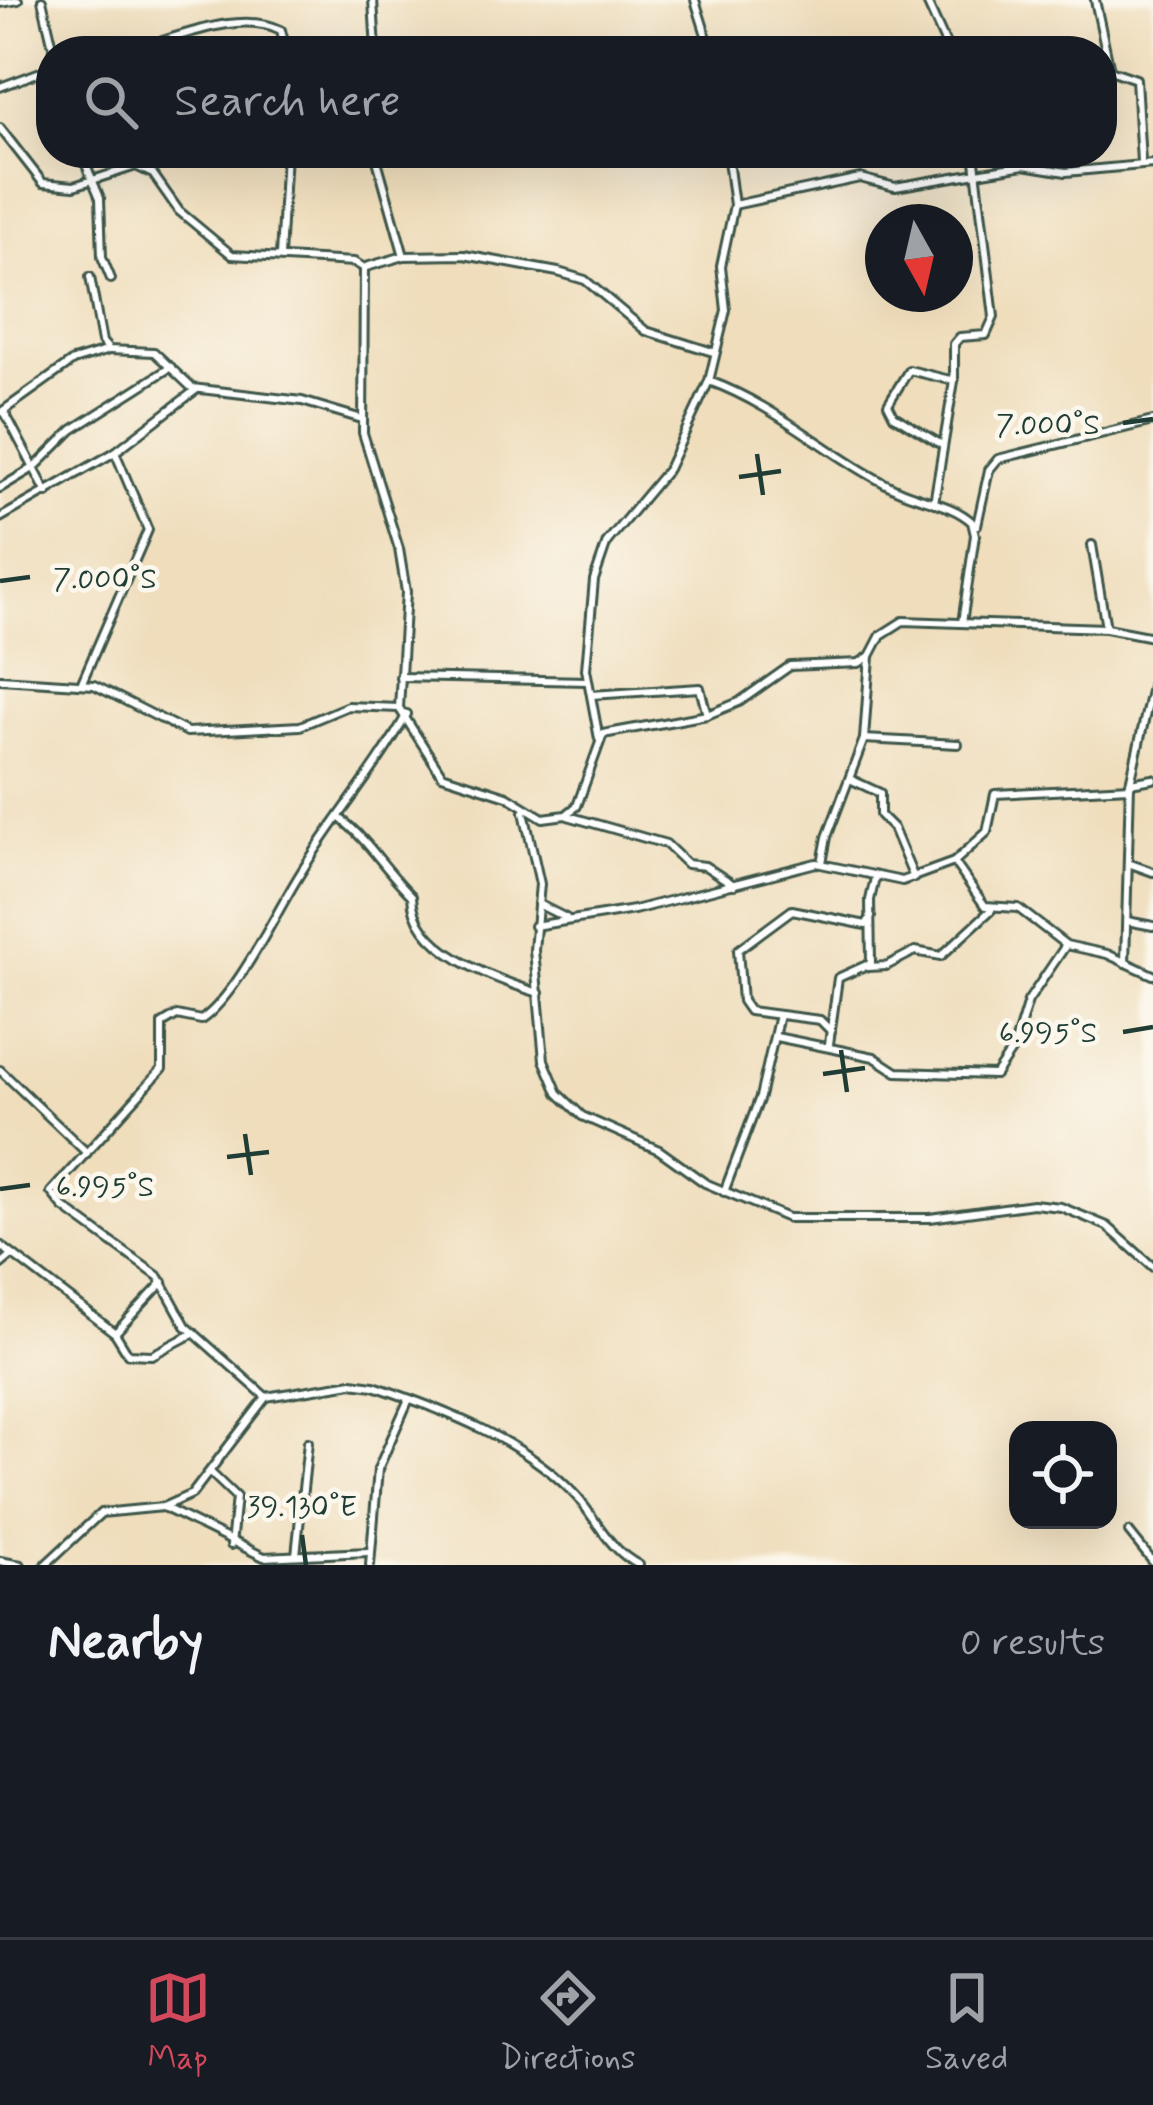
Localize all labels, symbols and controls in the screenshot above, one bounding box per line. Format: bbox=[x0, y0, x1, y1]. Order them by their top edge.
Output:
search box bbox=[36, 36, 1117, 168]
icon: search bbox=[78, 69, 144, 135]
text: Search here bbox=[174, 73, 401, 132]
north arrow bbox=[865, 204, 973, 312]
text: 7.000°S bbox=[996, 406, 1100, 445]
text: 7.000°S bbox=[53, 560, 157, 599]
text: 6.995°S bbox=[999, 1014, 1097, 1053]
text: 6.995°S bbox=[56, 1168, 154, 1207]
map controls bbox=[1009, 1421, 1117, 1529]
button: locate bbox=[1009, 1421, 1117, 1529]
text: 39.130°E bbox=[247, 1488, 357, 1527]
text: Nearby bbox=[48, 1610, 203, 1676]
text: 0 results bbox=[960, 1618, 1105, 1669]
tab: Map bbox=[145, 1965, 211, 2081]
tab: Directions bbox=[500, 1965, 636, 2081]
tab: Saved bbox=[925, 1965, 1008, 2081]

